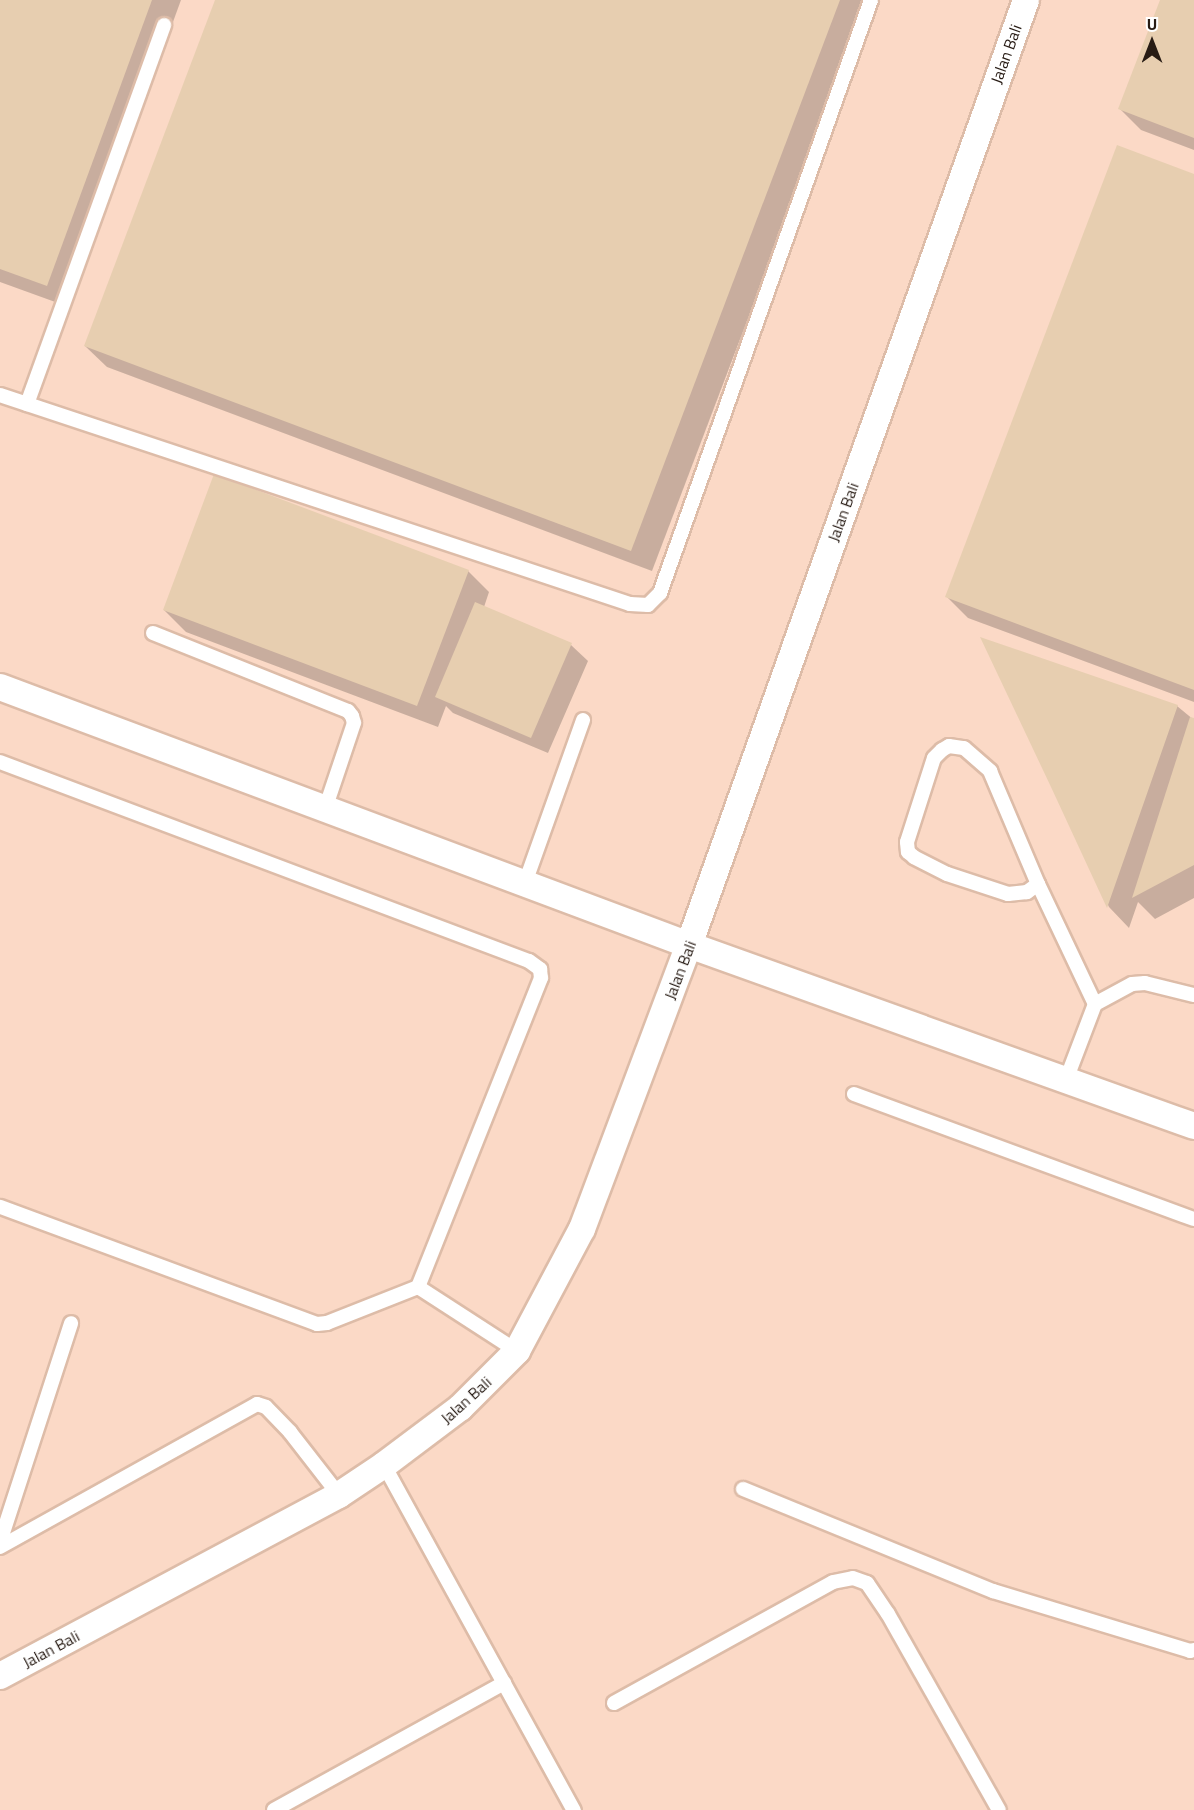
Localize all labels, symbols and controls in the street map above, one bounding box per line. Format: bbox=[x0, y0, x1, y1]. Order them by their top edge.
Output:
north arrow bbox=[1122, 12, 1182, 72]
text: U bbox=[1147, 12, 1157, 36]
street label: Jalan Bali bbox=[986, 22, 1026, 86]
street label: Jalan Bali bbox=[823, 480, 863, 544]
street label: Jalan Bali bbox=[660, 938, 700, 1002]
street label: Jalan Bali bbox=[437, 1372, 495, 1428]
street label: Jalan Bali bbox=[19, 1626, 83, 1672]

